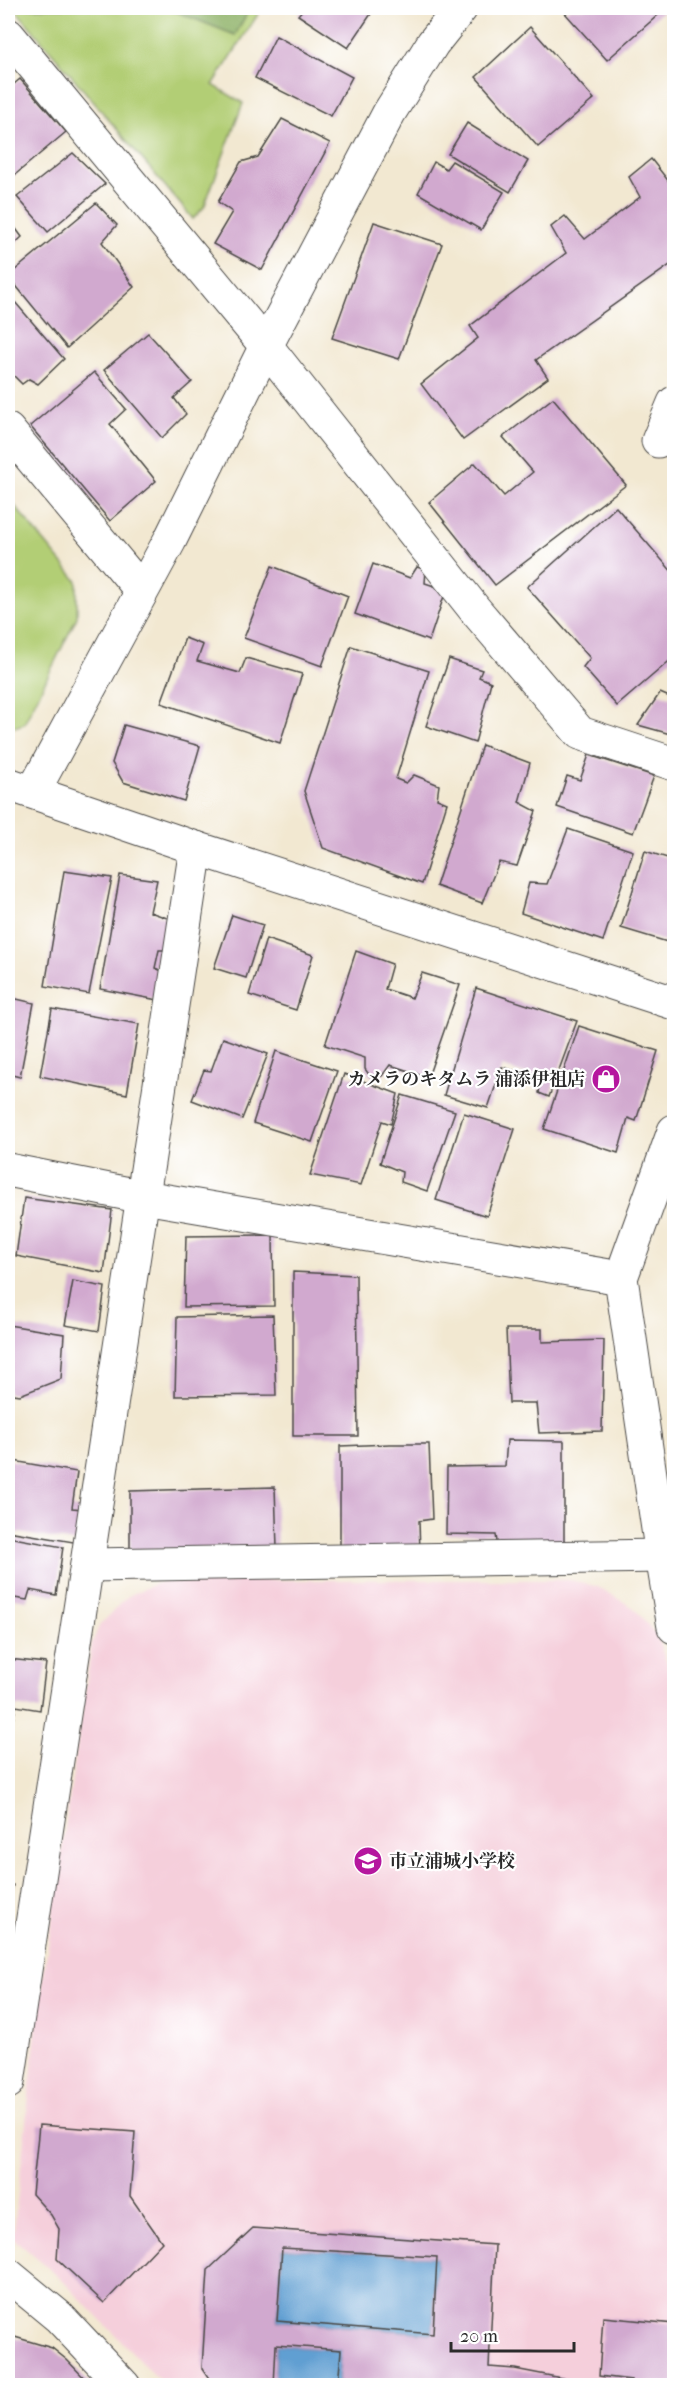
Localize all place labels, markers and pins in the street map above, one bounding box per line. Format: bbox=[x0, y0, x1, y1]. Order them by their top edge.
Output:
shop icon: カメラのキタムラ 浦添伊祖店 bbox=[590, 1063, 622, 1095]
place label: カメラのキタムラ 浦添伊祖店 bbox=[347, 1069, 585, 1090]
school or university icon: 市立浦城小学校 bbox=[352, 1845, 384, 1877]
place label: 市立浦城小学校 bbox=[389, 1851, 515, 1872]

